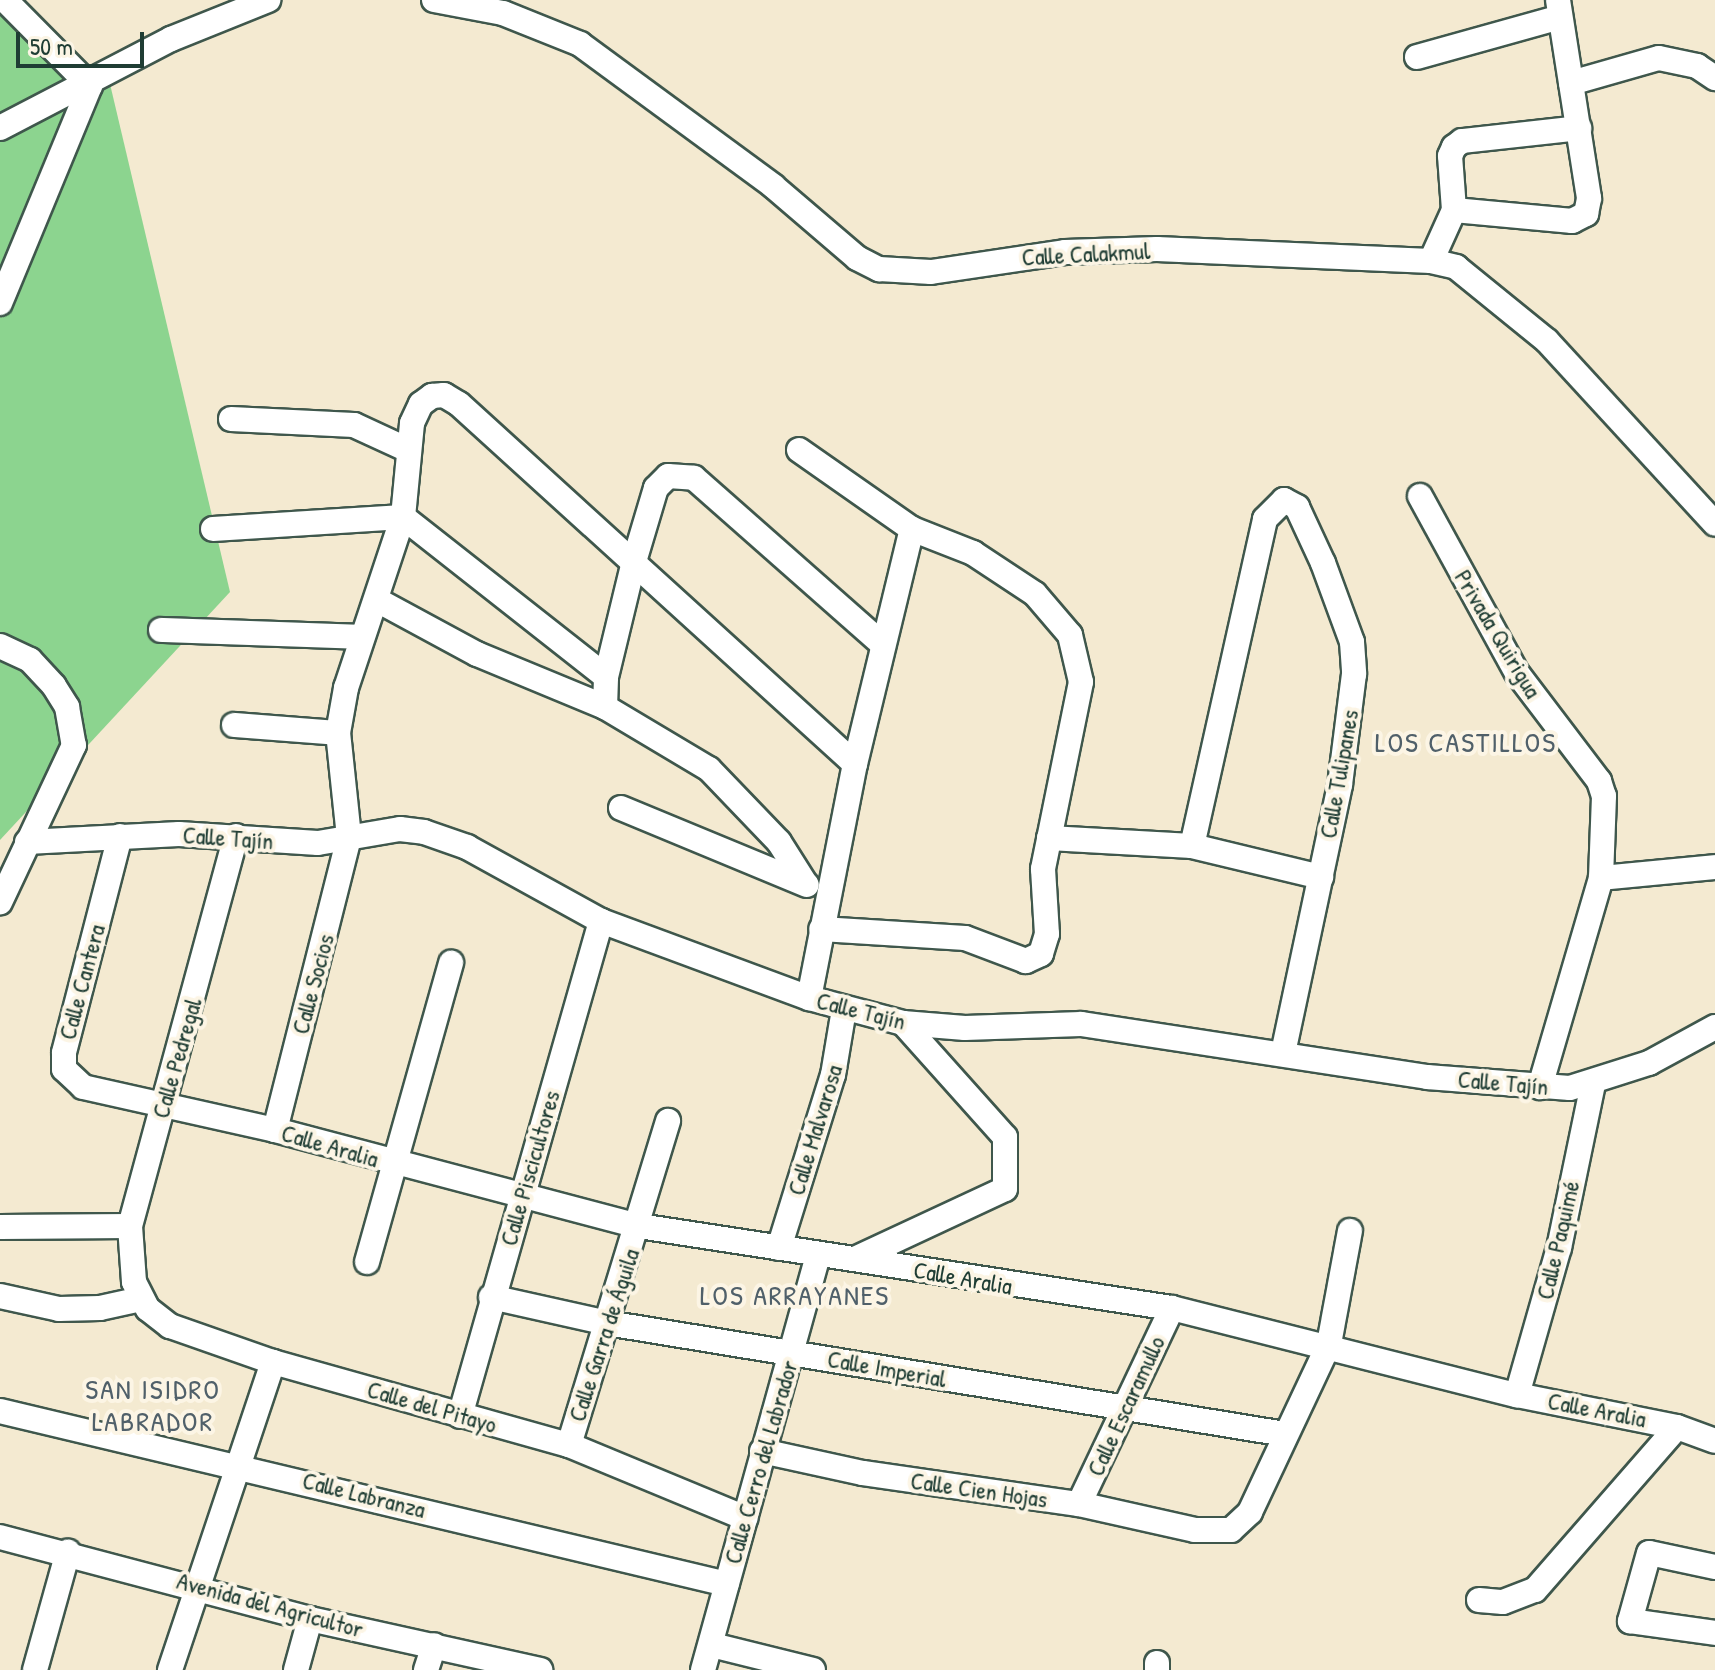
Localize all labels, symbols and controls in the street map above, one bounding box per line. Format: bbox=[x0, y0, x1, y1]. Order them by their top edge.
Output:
scale bar bbox=[20, 16, 148, 66]
text: 50 m bbox=[30, 30, 73, 62]
street label: Calle Calakmul bbox=[1021, 236, 1151, 272]
street label: Privada Quirigua bbox=[1448, 565, 1548, 703]
street label: Calle Tulipanes bbox=[1314, 708, 1364, 840]
district label: LOS CASTILLOS bbox=[1375, 725, 1557, 759]
street label: Calle Tajín bbox=[182, 820, 274, 856]
street label: Calle Cantera bbox=[53, 921, 111, 1043]
street label: Calle Socios bbox=[286, 931, 340, 1037]
street label: Calle Tajín bbox=[814, 986, 908, 1036]
street label: Calle Pedregal bbox=[146, 995, 208, 1121]
street label: Calle Malvarosa bbox=[782, 1061, 848, 1199]
street label: Calle Tajín bbox=[1457, 1065, 1549, 1101]
street label: Calle Piscicultores bbox=[494, 1087, 566, 1249]
street label: Calle Aralia bbox=[278, 1118, 382, 1174]
street label: Calle Paquimé bbox=[1530, 1178, 1586, 1302]
street label: Calle Garra de Águila bbox=[563, 1245, 645, 1425]
street label: Calle Aralia bbox=[912, 1255, 1014, 1301]
district label: LOS ARRAYANES bbox=[700, 1278, 890, 1312]
street label: Calle Escaramullo bbox=[1081, 1331, 1171, 1481]
street label: Calle Imperial bbox=[825, 1344, 949, 1394]
street label: Calle Cerro del Labrador bbox=[718, 1357, 804, 1567]
district label: SAN ISIDRO LABRADOR bbox=[85, 1372, 221, 1438]
street label: Calle del Pitayo bbox=[364, 1375, 500, 1439]
street label: Calle Aralia bbox=[1545, 1386, 1649, 1434]
street label: Calle Labranza bbox=[300, 1466, 428, 1524]
street label: Calle Cien Hojas bbox=[909, 1466, 1049, 1514]
street label: Avenida del Agricultor bbox=[174, 1566, 366, 1644]

